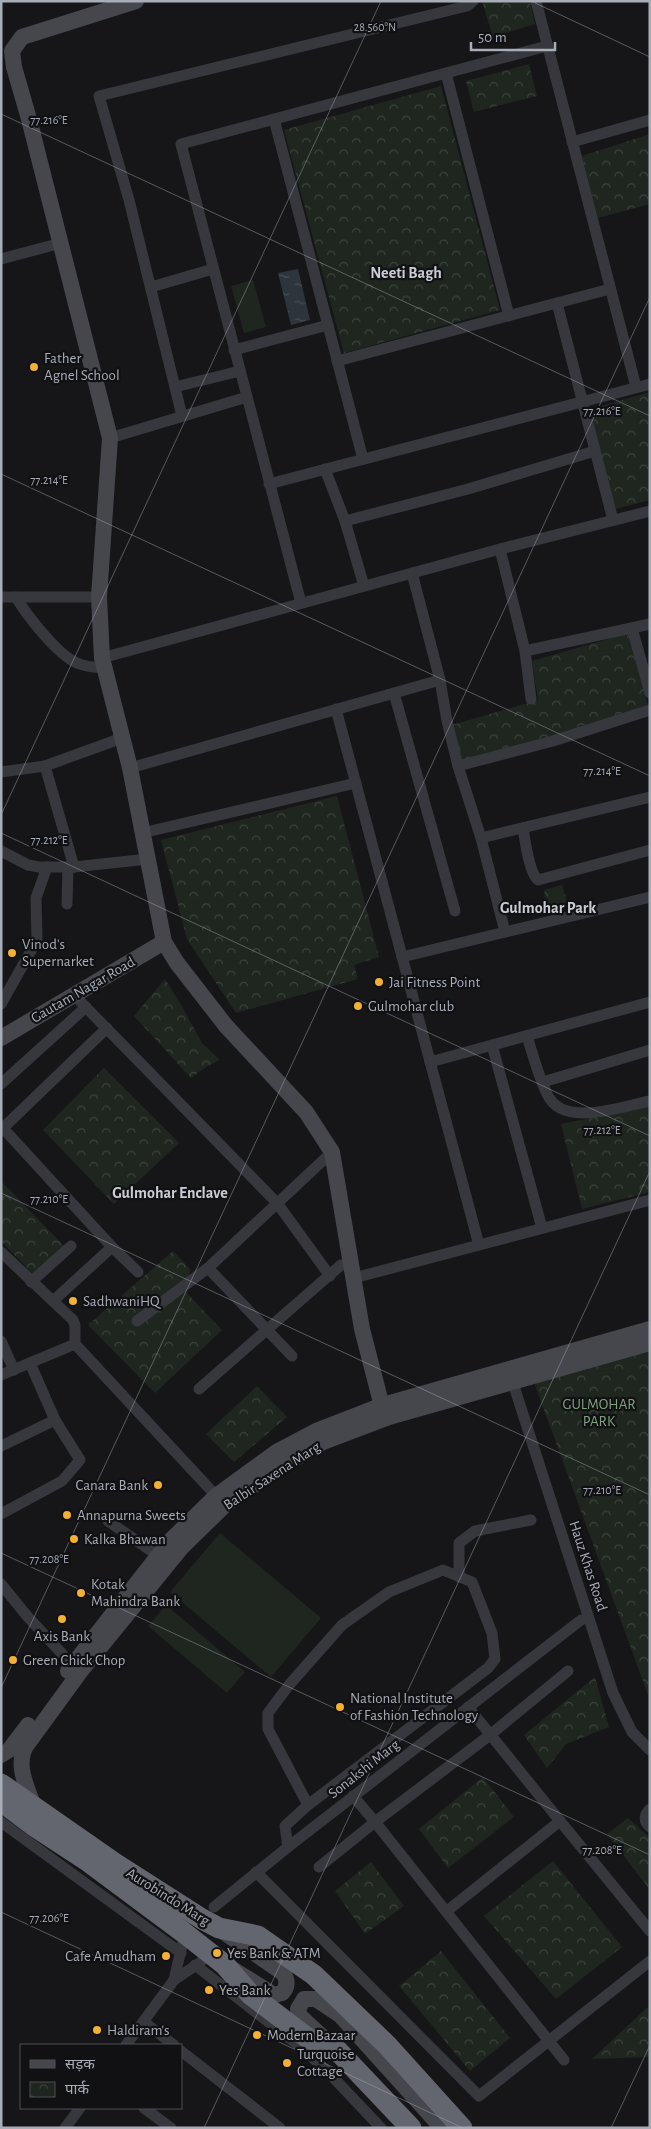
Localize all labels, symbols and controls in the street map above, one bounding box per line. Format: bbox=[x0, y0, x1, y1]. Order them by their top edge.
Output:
scale bar bbox=[471, 20, 555, 52]
text: 28.560°N bbox=[354, 21, 396, 33]
text: 50 m bbox=[478, 30, 507, 45]
text: 77.216°E bbox=[30, 114, 68, 126]
district label: Neeti Bagh bbox=[370, 265, 442, 281]
place label: Father Agnel School bbox=[44, 351, 120, 383]
marker: Father Agnel School bbox=[28, 361, 40, 373]
text: 77.216°E bbox=[583, 405, 621, 417]
text: 77.214°E bbox=[30, 474, 68, 486]
text: 77.214°E bbox=[583, 765, 621, 777]
text: 77.212°E bbox=[30, 834, 68, 846]
district label: Gulmohar Park bbox=[500, 900, 596, 916]
place label: Vinod's Supernarket bbox=[22, 937, 94, 969]
marker: Vinod's Supernarket bbox=[6, 947, 18, 959]
street label: Gautam Nagar Road bbox=[28, 954, 138, 1026]
place label: Jai Fitness Point bbox=[389, 975, 480, 990]
marker: Jai Fitness Point bbox=[373, 976, 385, 988]
place label: Gulmohar club bbox=[368, 999, 454, 1014]
marker: Gulmohar club bbox=[352, 1000, 364, 1012]
text: 77.212°E bbox=[583, 1124, 621, 1136]
district label: Gulmohar Enclave bbox=[112, 1185, 228, 1201]
text: 77.210°E bbox=[30, 1193, 68, 1205]
place label: SadhwaniHQ bbox=[83, 1294, 161, 1309]
marker: SadhwaniHQ bbox=[67, 1295, 79, 1307]
park label: GULMOHAR PARK bbox=[562, 1397, 636, 1429]
street label: Balbir Saxena Marg bbox=[221, 1439, 324, 1513]
place label: Canara Bank bbox=[75, 1478, 148, 1493]
marker: Canara Bank bbox=[152, 1479, 164, 1491]
text: 77.210°E bbox=[583, 1484, 621, 1496]
place label: Annapurna Sweets bbox=[77, 1508, 186, 1523]
marker: Annapurna Sweets bbox=[61, 1509, 73, 1521]
street label: Hauz Khas Road bbox=[566, 1519, 610, 1613]
place label: Kalka Bhawan bbox=[84, 1532, 166, 1547]
marker: Kalka Bhawan bbox=[68, 1533, 80, 1545]
text: 77.208°E bbox=[29, 1553, 69, 1565]
place label: Kotak Mahindra Bank bbox=[91, 1577, 180, 1609]
marker: Kotak Mahindra Bank bbox=[75, 1587, 87, 1599]
marker: Axis Bank bbox=[56, 1613, 68, 1625]
place label: Axis Bank bbox=[34, 1629, 90, 1644]
place label: Green Chick Chop bbox=[23, 1653, 126, 1668]
marker: Green Chick Chop bbox=[7, 1654, 19, 1666]
place label: National Institute of Fashion Technology bbox=[350, 1691, 479, 1723]
marker: National Institute of Fashion Technology bbox=[334, 1701, 346, 1713]
street label: Sonakshi Marg bbox=[326, 1736, 403, 1801]
text: 77.208°E bbox=[582, 1844, 622, 1856]
street label: Aurobindo Marg bbox=[124, 1865, 213, 1929]
text: 77.206°E bbox=[29, 1912, 69, 1924]
place label: Yes Bank & ATM bbox=[227, 1946, 321, 1961]
marker: Yes Bank & ATM bbox=[211, 1947, 223, 1959]
place label: Cafe Amudham bbox=[65, 1949, 156, 1964]
marker: Cafe Amudham bbox=[160, 1950, 172, 1962]
place label: Yes Bank bbox=[219, 1983, 270, 1998]
marker: Yes Bank bbox=[203, 1984, 215, 1996]
place label: Haldiram's bbox=[107, 2023, 170, 2038]
marker: Haldiram's bbox=[91, 2024, 103, 2036]
place label: Modern Bazaar bbox=[267, 2028, 356, 2043]
marker: Modern Bazaar bbox=[251, 2029, 263, 2041]
legend bbox=[20, 2044, 182, 2109]
place label: Turquoise Cottage bbox=[297, 2047, 354, 2079]
text: सड़क bbox=[65, 2057, 95, 2072]
marker: Turquoise Cottage bbox=[281, 2057, 293, 2069]
text: पार्क bbox=[65, 2080, 89, 2097]

